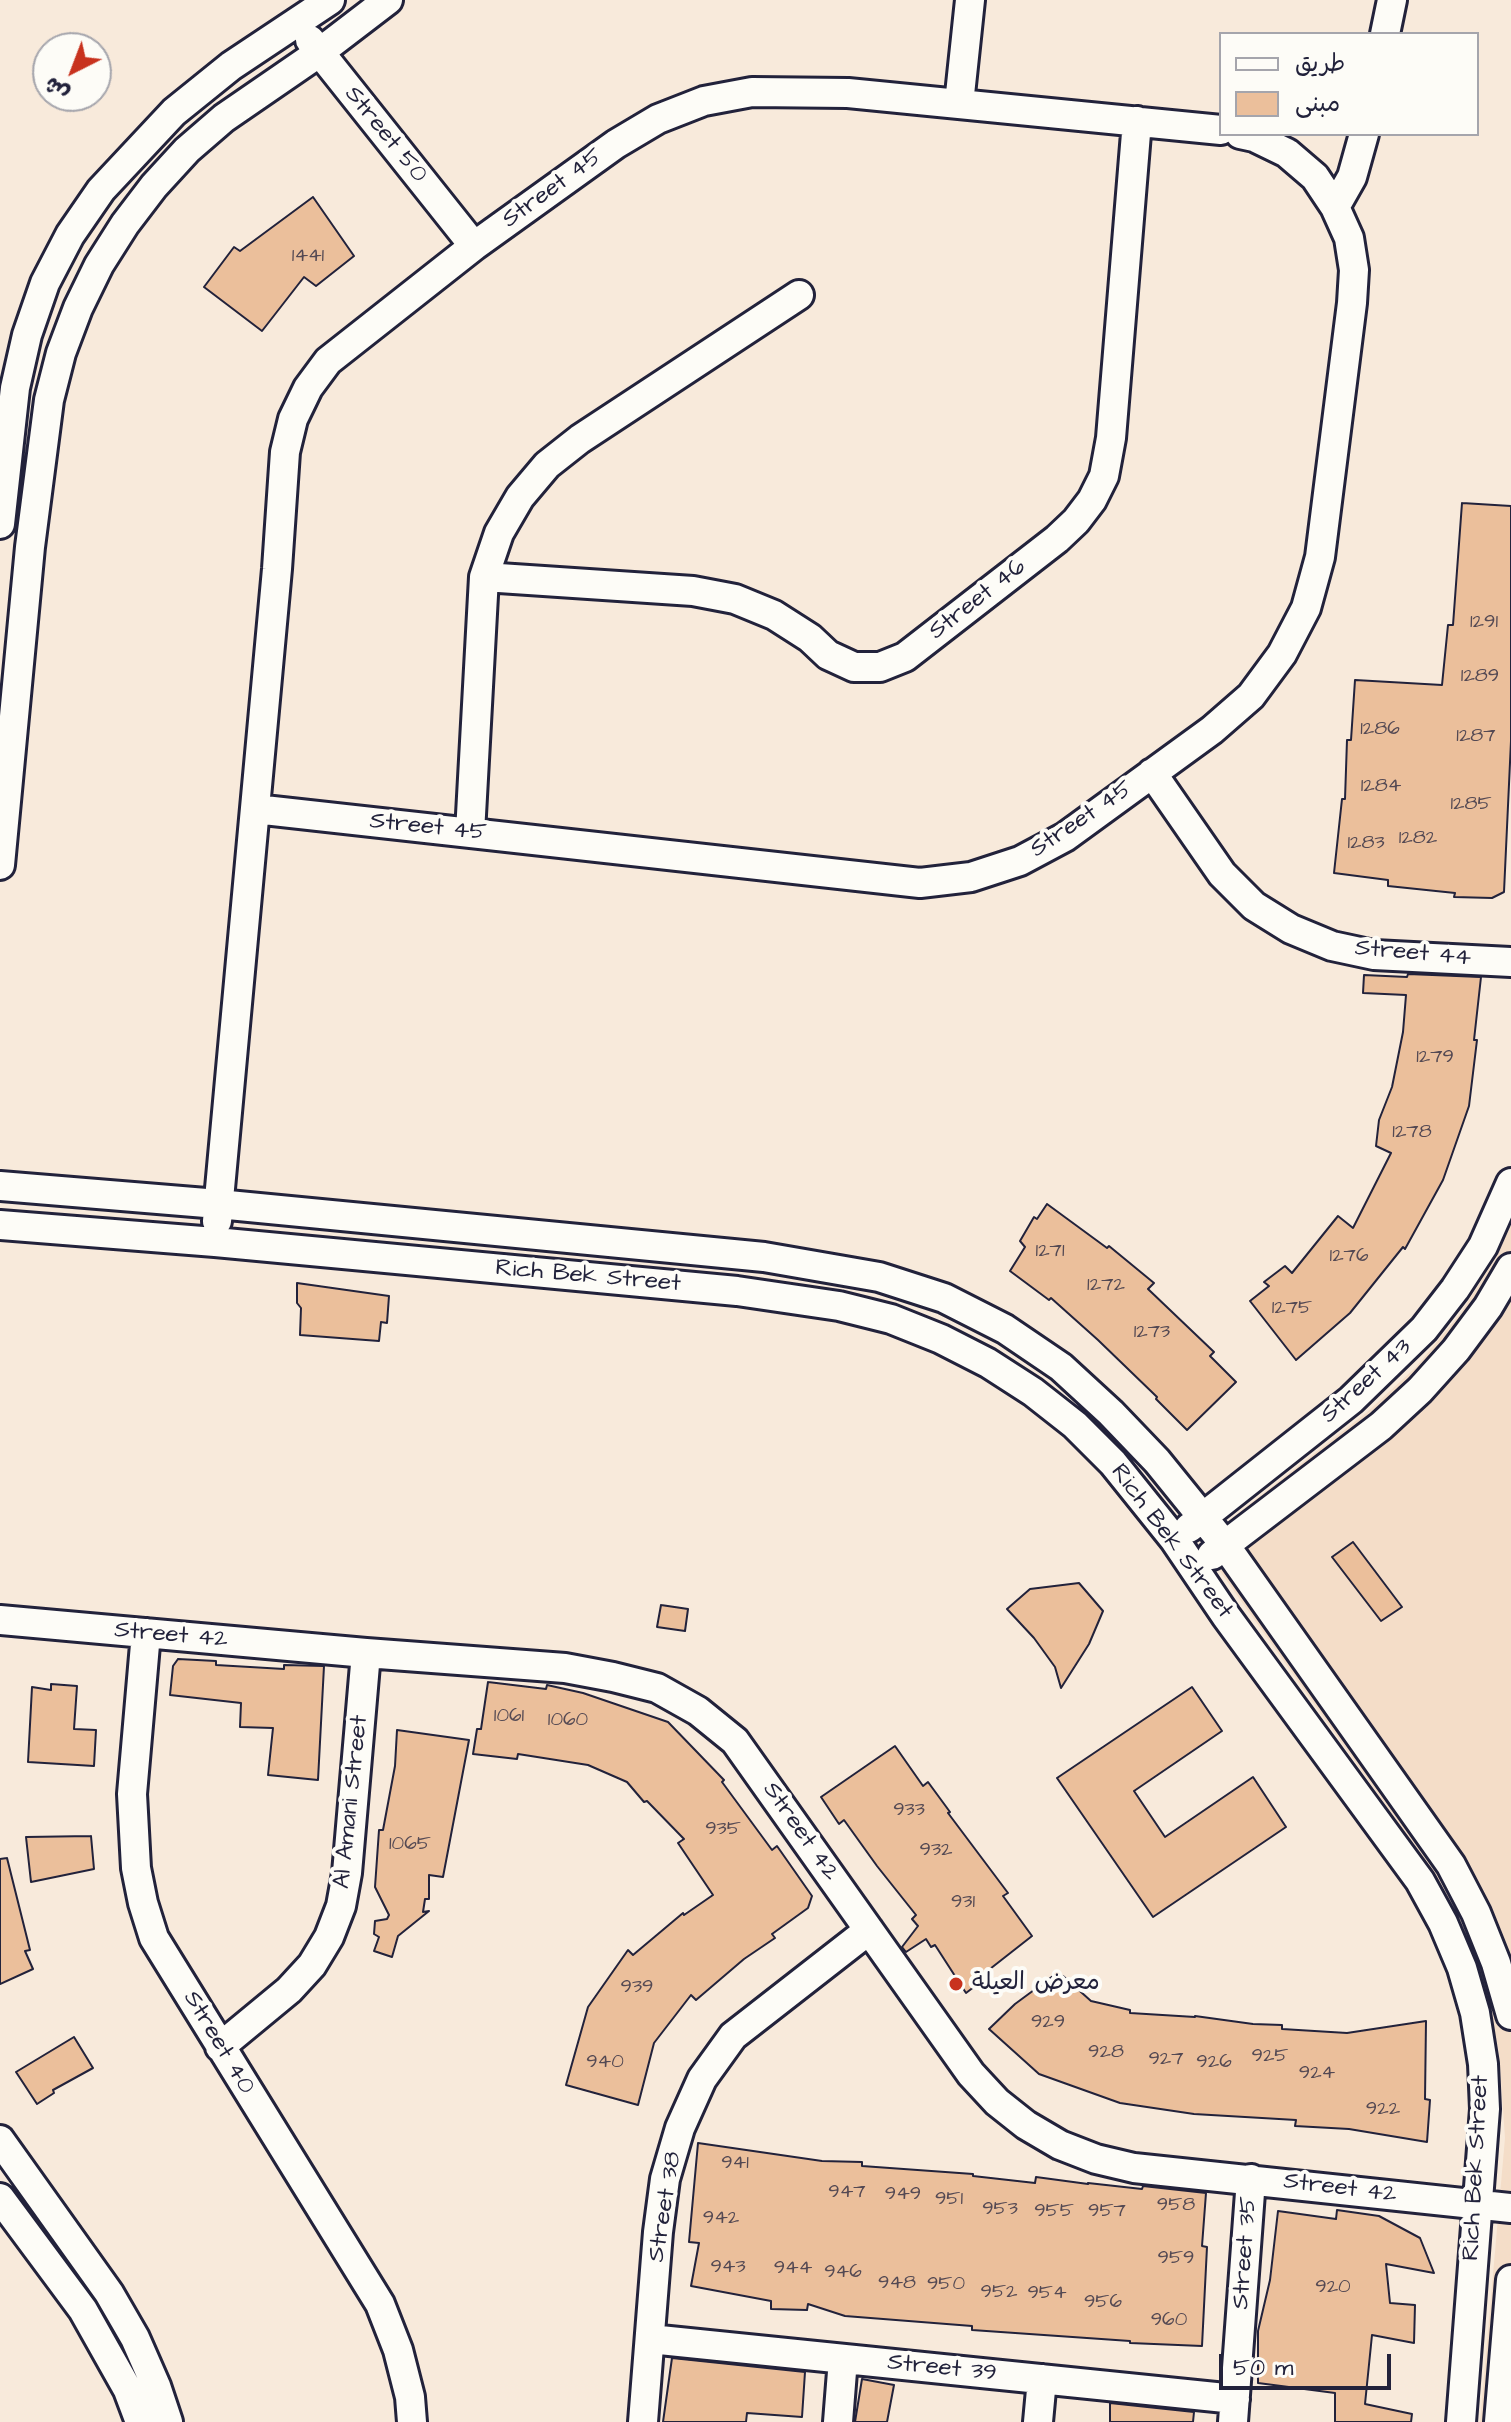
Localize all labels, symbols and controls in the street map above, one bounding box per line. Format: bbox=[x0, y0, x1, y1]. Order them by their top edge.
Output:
north arrow bbox=[32, 32, 112, 112]
legend bbox=[1219, 32, 1479, 136]
text: طريق bbox=[1295, 47, 1345, 81]
text: ش bbox=[38, 69, 76, 108]
street label: Street 50 bbox=[337, 81, 433, 189]
text: مبنى bbox=[1295, 87, 1340, 121]
street label: Street 45 bbox=[497, 143, 609, 235]
house number: 1441 bbox=[292, 245, 324, 269]
street label: Street 46 bbox=[924, 553, 1032, 647]
house number: 1291 bbox=[1470, 611, 1498, 635]
house number: 1289 bbox=[1461, 665, 1499, 689]
house number: 1286 bbox=[1360, 718, 1400, 742]
house number: 1287 bbox=[1456, 725, 1496, 749]
street label: Street 45 bbox=[1025, 775, 1139, 865]
house number: 1284 bbox=[1361, 775, 1401, 799]
house number: 1285 bbox=[1450, 793, 1492, 817]
street label: Street 45 bbox=[368, 808, 488, 848]
house number: 1282 bbox=[1399, 827, 1437, 851]
house number: 1283 bbox=[1347, 832, 1385, 856]
street label: Street 44 bbox=[1354, 935, 1472, 973]
house number: 1279 bbox=[1416, 1046, 1454, 1070]
house number: 1278 bbox=[1392, 1121, 1432, 1145]
house number: 1271 bbox=[1036, 1240, 1064, 1264]
house number: 1276 bbox=[1330, 1245, 1368, 1269]
street label: Rich Bek Street bbox=[494, 1255, 682, 1299]
house number: 1272 bbox=[1087, 1274, 1125, 1298]
house number: 1275 bbox=[1272, 1297, 1312, 1321]
house number: 1273 bbox=[1134, 1321, 1170, 1345]
street label: Street 43 bbox=[1316, 1334, 1418, 1430]
street label: Rich Bek Street bbox=[1104, 1459, 1238, 1625]
street label: Street 42 bbox=[113, 1617, 229, 1655]
house number: 1061 bbox=[494, 1705, 524, 1729]
house number: 1060 bbox=[548, 1709, 588, 1733]
street label: Al Amani Street bbox=[329, 1714, 375, 1890]
street label: Street 42 bbox=[756, 1777, 844, 1887]
house number: 933 bbox=[893, 1799, 925, 1823]
house number: 935 bbox=[705, 1818, 741, 1842]
house number: 1065 bbox=[389, 1833, 431, 1857]
house number: 932 bbox=[919, 1839, 953, 1863]
house number: 931 bbox=[951, 1891, 975, 1915]
place label: معرض العيلة bbox=[972, 1970, 1100, 1998]
marker: معرض العيلة bbox=[947, 1975, 965, 1993]
house number: 939 bbox=[621, 1976, 653, 2000]
street label: Street 40 bbox=[176, 1986, 260, 2100]
house number: 929 bbox=[1031, 2011, 1065, 2035]
house number: 928 bbox=[1088, 2041, 1124, 2065]
house number: 925 bbox=[1252, 2045, 1288, 2069]
house number: 927 bbox=[1148, 2048, 1184, 2072]
house number: 940 bbox=[586, 2051, 624, 2075]
house number: 926 bbox=[1196, 2051, 1232, 2075]
house number: 924 bbox=[1299, 2062, 1335, 2086]
street label: Rich Bek Street bbox=[1458, 2074, 1496, 2262]
house number: 922 bbox=[1366, 2098, 1400, 2122]
street label: Street 38 bbox=[643, 2150, 689, 2264]
house number: 941 bbox=[721, 2152, 749, 2176]
street label: Street 42 bbox=[1282, 2168, 1398, 2210]
house number: 947 bbox=[828, 2181, 866, 2205]
house number: 949 bbox=[885, 2183, 921, 2207]
house number: 951 bbox=[935, 2188, 963, 2212]
house number: 958 bbox=[1157, 2194, 1195, 2218]
street label: Street 35 bbox=[1228, 2196, 1264, 2310]
house number: 953 bbox=[982, 2198, 1018, 2222]
house number: 955 bbox=[1034, 2200, 1074, 2224]
house number: 957 bbox=[1088, 2200, 1126, 2224]
house number: 942 bbox=[703, 2207, 739, 2231]
house number: 959 bbox=[1158, 2247, 1194, 2271]
house number: 943 bbox=[710, 2256, 746, 2280]
house number: 944 bbox=[774, 2257, 812, 2281]
house number: 946 bbox=[824, 2261, 862, 2285]
house number: 948 bbox=[878, 2272, 916, 2296]
house number: 950 bbox=[927, 2273, 965, 2297]
house number: 920 bbox=[1315, 2276, 1351, 2300]
house number: 952 bbox=[981, 2281, 1017, 2305]
house number: 954 bbox=[1027, 2282, 1067, 2306]
house number: 956 bbox=[1084, 2291, 1122, 2315]
house number: 960 bbox=[1151, 2309, 1187, 2333]
scale bar bbox=[1223, 2338, 1395, 2388]
street label: Street 39 bbox=[886, 2349, 998, 2389]
text: 50 m bbox=[1233, 2351, 1293, 2385]

